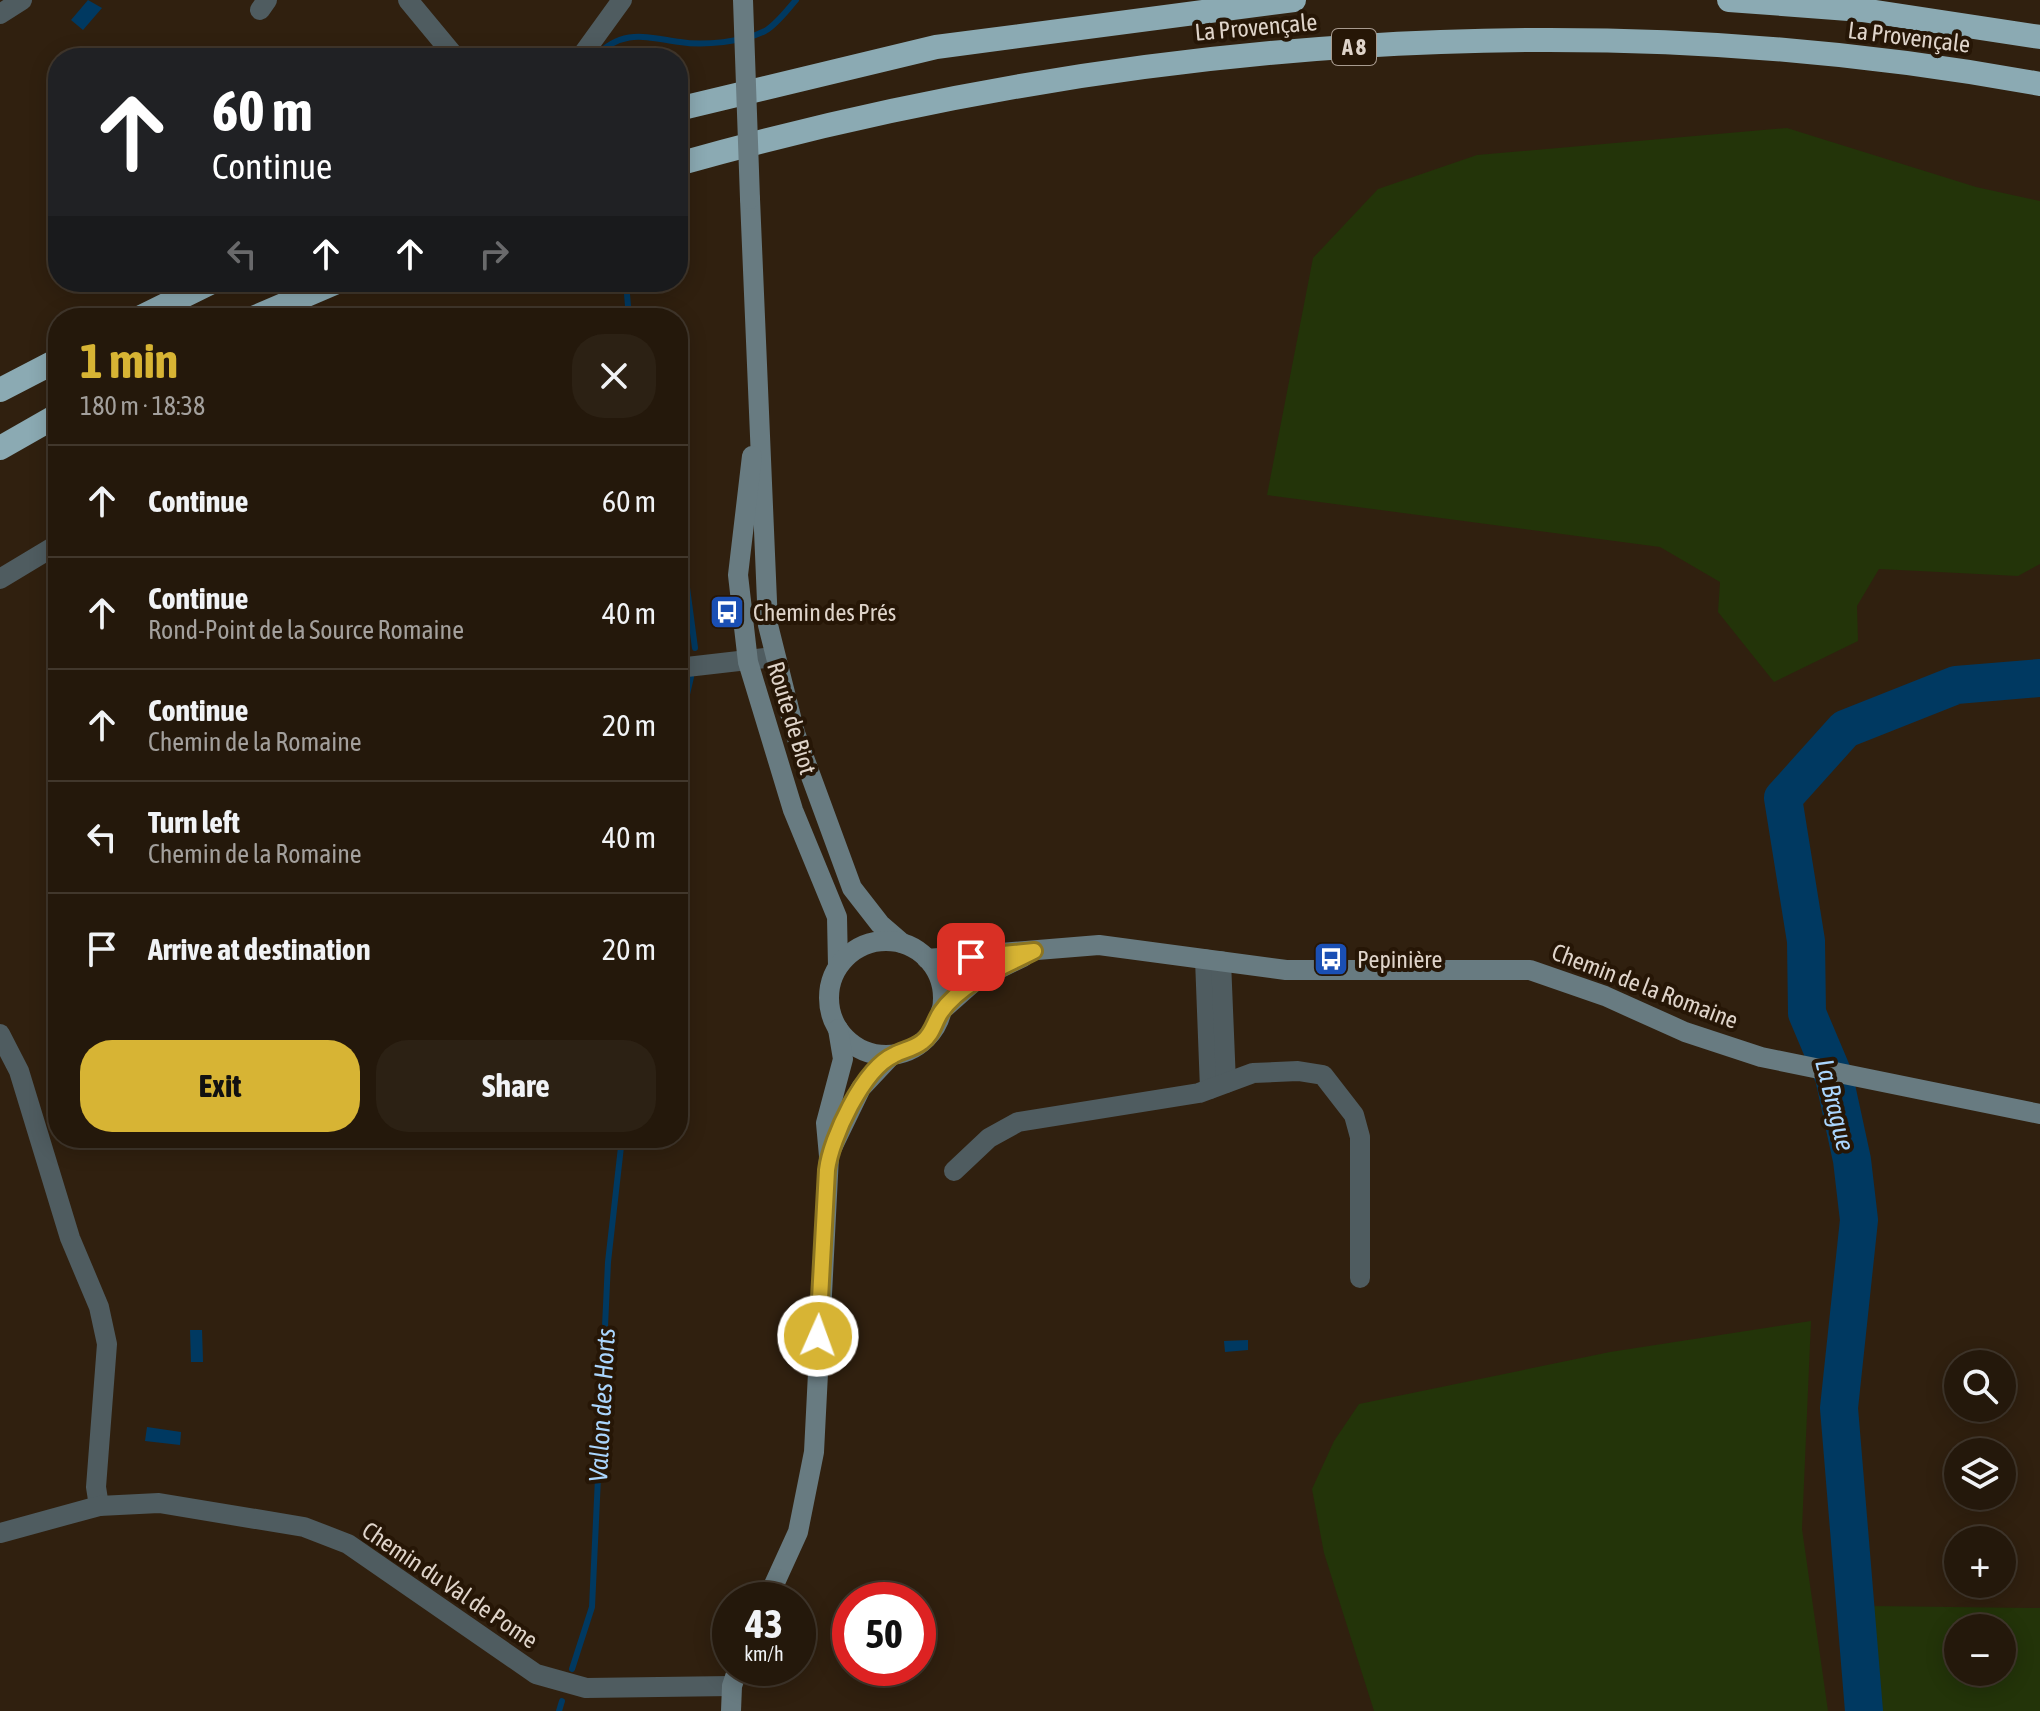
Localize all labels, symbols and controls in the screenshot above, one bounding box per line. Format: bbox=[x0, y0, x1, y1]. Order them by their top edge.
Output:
street label: La Provençale bbox=[1194, 8, 1318, 46]
street label: La Provençale bbox=[1846, 16, 1972, 58]
road number: A 8 bbox=[1332, 29, 1376, 65]
text: 60 m bbox=[212, 79, 313, 143]
icon: ahead bbox=[80, 80, 184, 184]
text: Continue bbox=[212, 145, 332, 187]
icon: left bbox=[220, 232, 264, 276]
icon: ahead bbox=[304, 232, 348, 276]
icon: ahead bbox=[388, 232, 432, 276]
icon: right bbox=[472, 232, 516, 276]
text: 1 min bbox=[80, 333, 178, 388]
button: close bbox=[572, 334, 656, 418]
text: 180 m · 18:38 bbox=[80, 391, 205, 421]
icon: ahead bbox=[80, 479, 124, 523]
text: Continue bbox=[148, 484, 248, 518]
text: 60 m bbox=[602, 484, 656, 518]
text: Continue bbox=[148, 581, 248, 615]
icon: ahead bbox=[80, 591, 124, 635]
bus stop icon: Chemin des Prés bbox=[708, 593, 746, 631]
text: 40 m bbox=[602, 596, 656, 630]
place label: Chemin des Prés bbox=[753, 599, 896, 626]
text: Rond-Point de la Source Romaine bbox=[148, 615, 464, 645]
street label: Route de Biot bbox=[762, 658, 822, 778]
text: Continue bbox=[148, 693, 248, 727]
icon: ahead bbox=[80, 703, 124, 747]
text: 20 m bbox=[602, 708, 656, 742]
text: Chemin de la Romaine bbox=[148, 727, 362, 757]
text: Turn left bbox=[148, 805, 240, 839]
icon: left bbox=[80, 815, 124, 859]
text: 40 m bbox=[602, 820, 656, 854]
text: Chemin de la Romaine bbox=[148, 839, 362, 869]
pin bbox=[937, 923, 1005, 991]
icon: arrive bbox=[80, 927, 124, 971]
text: Arrive at destination bbox=[148, 932, 370, 966]
text: 20 m bbox=[602, 932, 656, 966]
icon: arrive bbox=[949, 935, 993, 979]
street label: Chemin de la Romaine bbox=[1548, 938, 1742, 1034]
bus stop icon: Pepinière bbox=[1312, 940, 1350, 978]
place label: Pepinière bbox=[1357, 946, 1442, 973]
button: Exit bbox=[80, 1040, 360, 1132]
button: Share bbox=[376, 1040, 656, 1132]
water label: La Brague bbox=[1809, 1056, 1861, 1154]
position arrow bbox=[776, 1294, 860, 1378]
water label: Vallon des Horts bbox=[583, 1327, 621, 1483]
map controls bbox=[1944, 1350, 2016, 1686]
button: search bbox=[1944, 1350, 2016, 1422]
button: layers bbox=[1944, 1438, 2016, 1510]
street label: Chemin du Val de Pome bbox=[357, 1516, 543, 1654]
button: + bbox=[1944, 1526, 2016, 1598]
speed limit sign: 50 bbox=[832, 1582, 936, 1686]
text: 43 bbox=[745, 1601, 783, 1646]
button: − bbox=[1944, 1614, 2016, 1686]
text: km/h bbox=[744, 1642, 784, 1665]

